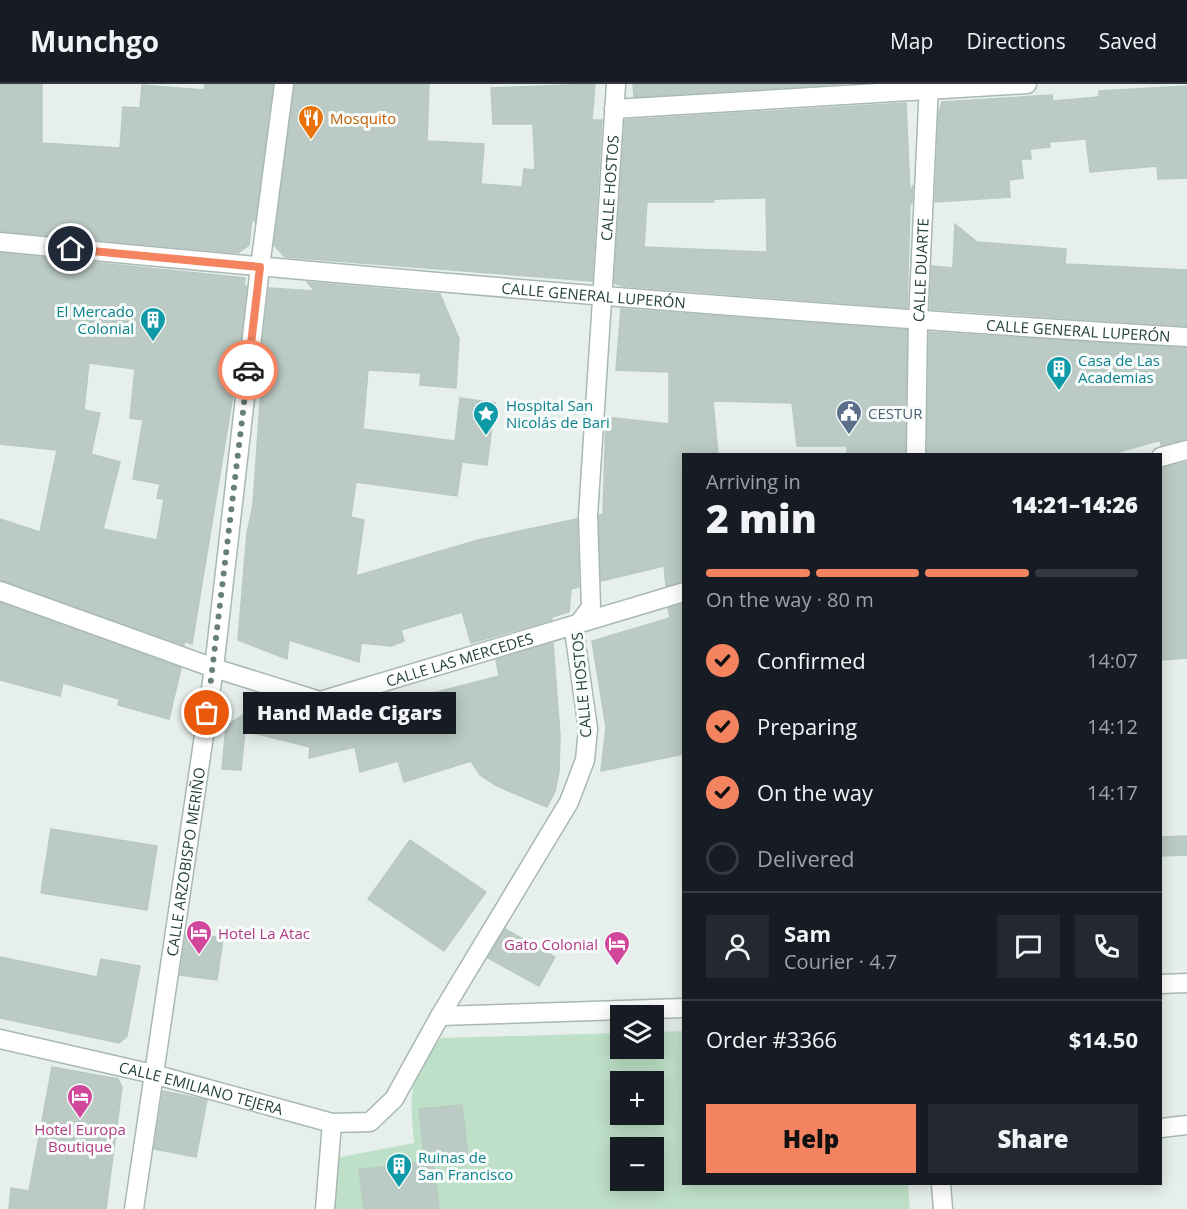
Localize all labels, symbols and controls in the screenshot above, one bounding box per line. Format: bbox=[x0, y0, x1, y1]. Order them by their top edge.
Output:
text: Munchgo bbox=[30, 22, 159, 60]
text: Map bbox=[890, 27, 933, 55]
text: Directions bbox=[966, 27, 1066, 55]
text: Saved bbox=[1099, 27, 1157, 55]
restaurant icon: Mosquito bbox=[296, 103, 326, 141]
place label: Mosquito bbox=[330, 108, 396, 128]
street label: CALLE HOSTOS bbox=[596, 134, 623, 242]
street label: CALLE DUARTE bbox=[908, 218, 933, 323]
pin bbox=[45, 223, 96, 274]
icon: home bbox=[54, 232, 87, 265]
street label: CALLE GENERAL LUPERÓN bbox=[501, 278, 686, 312]
place label: El Mercado Colonial bbox=[56, 301, 134, 338]
building icon: El Mercado Colonial bbox=[138, 305, 168, 343]
street label: CALLE GENERAL LUPERÓN bbox=[986, 314, 1171, 346]
courier bbox=[218, 340, 278, 400]
place label: Casa de Las Academias bbox=[1078, 350, 1160, 387]
icon: car bbox=[232, 354, 265, 387]
building icon: Casa de Las Academias bbox=[1044, 354, 1074, 392]
place label: Hospital San Nicolás de Bari bbox=[506, 395, 610, 432]
public building icon: CESTUR bbox=[834, 398, 864, 436]
place icon: Hospital San Nicolás de Bari bbox=[471, 399, 501, 437]
place label: CESTUR bbox=[868, 403, 923, 423]
text: Arriving in bbox=[706, 468, 801, 495]
text: 14:21–14:26 bbox=[1011, 489, 1138, 519]
text: 2 min bbox=[706, 491, 817, 544]
text: On the way · 80 m bbox=[706, 586, 874, 613]
street label: CALLE LAS MERCEDES bbox=[383, 628, 535, 691]
street label: CALLE HOSTOS bbox=[566, 631, 596, 739]
icon: check bbox=[706, 644, 739, 677]
text: Confirmed bbox=[757, 645, 866, 675]
text: 14:07 bbox=[1087, 647, 1138, 674]
pin bbox=[181, 687, 232, 738]
callout: Hand Made Cigars bbox=[243, 692, 456, 734]
icon: bag bbox=[190, 696, 223, 729]
text: Hand Made Cigars bbox=[257, 699, 442, 726]
icon: check bbox=[706, 710, 739, 743]
text: Preparing bbox=[757, 711, 857, 741]
text: 14:12 bbox=[1087, 713, 1138, 740]
street label: CALLE ARZOBISPO MERIÑO bbox=[161, 766, 209, 958]
icon: check bbox=[706, 776, 739, 809]
text: On the way bbox=[757, 777, 873, 807]
text: 14:17 bbox=[1087, 779, 1138, 806]
text: Delivered bbox=[757, 843, 855, 873]
button: person bbox=[706, 915, 769, 978]
button: chat bbox=[997, 915, 1060, 978]
button: phone bbox=[1075, 915, 1138, 978]
hotel icon: Hotel La Atac bbox=[184, 918, 214, 956]
text: Sam bbox=[784, 918, 831, 948]
place label: Hotel La Atac bbox=[218, 923, 310, 943]
hotel icon: Gato Colonial bbox=[602, 929, 632, 967]
place label: Gato Colonial bbox=[504, 934, 598, 954]
text: Courier · 4.7 bbox=[784, 948, 897, 975]
map controls bbox=[610, 1005, 664, 1191]
button: layers bbox=[610, 1005, 664, 1059]
text: Order #3366 bbox=[706, 1024, 837, 1054]
text: $14.50 bbox=[1069, 1024, 1138, 1054]
street label: CALLE EMILIANO TEJERA bbox=[117, 1057, 286, 1119]
button: + bbox=[610, 1071, 664, 1125]
hotel icon: Hotel Europa Boutique bbox=[65, 1082, 95, 1120]
button: Help bbox=[706, 1104, 916, 1173]
button: Share bbox=[928, 1104, 1138, 1173]
place label: Hotel Europa Boutique bbox=[34, 1119, 126, 1156]
button: − bbox=[610, 1137, 664, 1191]
place label: Ruinas de San Francisco bbox=[418, 1147, 513, 1184]
building icon: Ruinas de San Francisco bbox=[384, 1151, 414, 1189]

